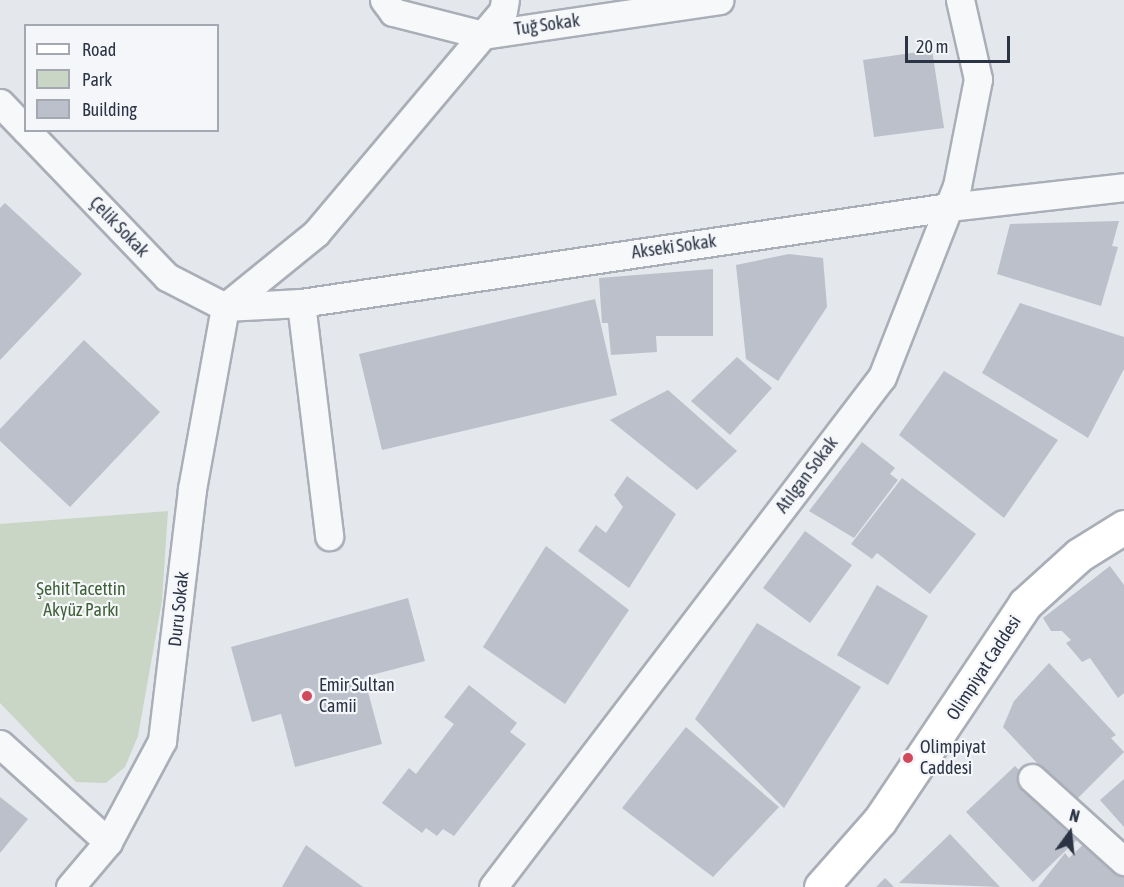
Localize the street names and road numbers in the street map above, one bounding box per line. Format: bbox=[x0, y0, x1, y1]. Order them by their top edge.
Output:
street label: Tuğ Sokak bbox=[513, 10, 581, 40]
street label: Çelik Sokak bbox=[85, 192, 153, 262]
street label: Akseki Sokak bbox=[630, 230, 718, 264]
street label: Atılgan Sokak bbox=[771, 433, 843, 517]
street label: Duru Sokak bbox=[164, 570, 194, 648]
street label: Olimpiyat Caddesi bbox=[942, 612, 1026, 724]

